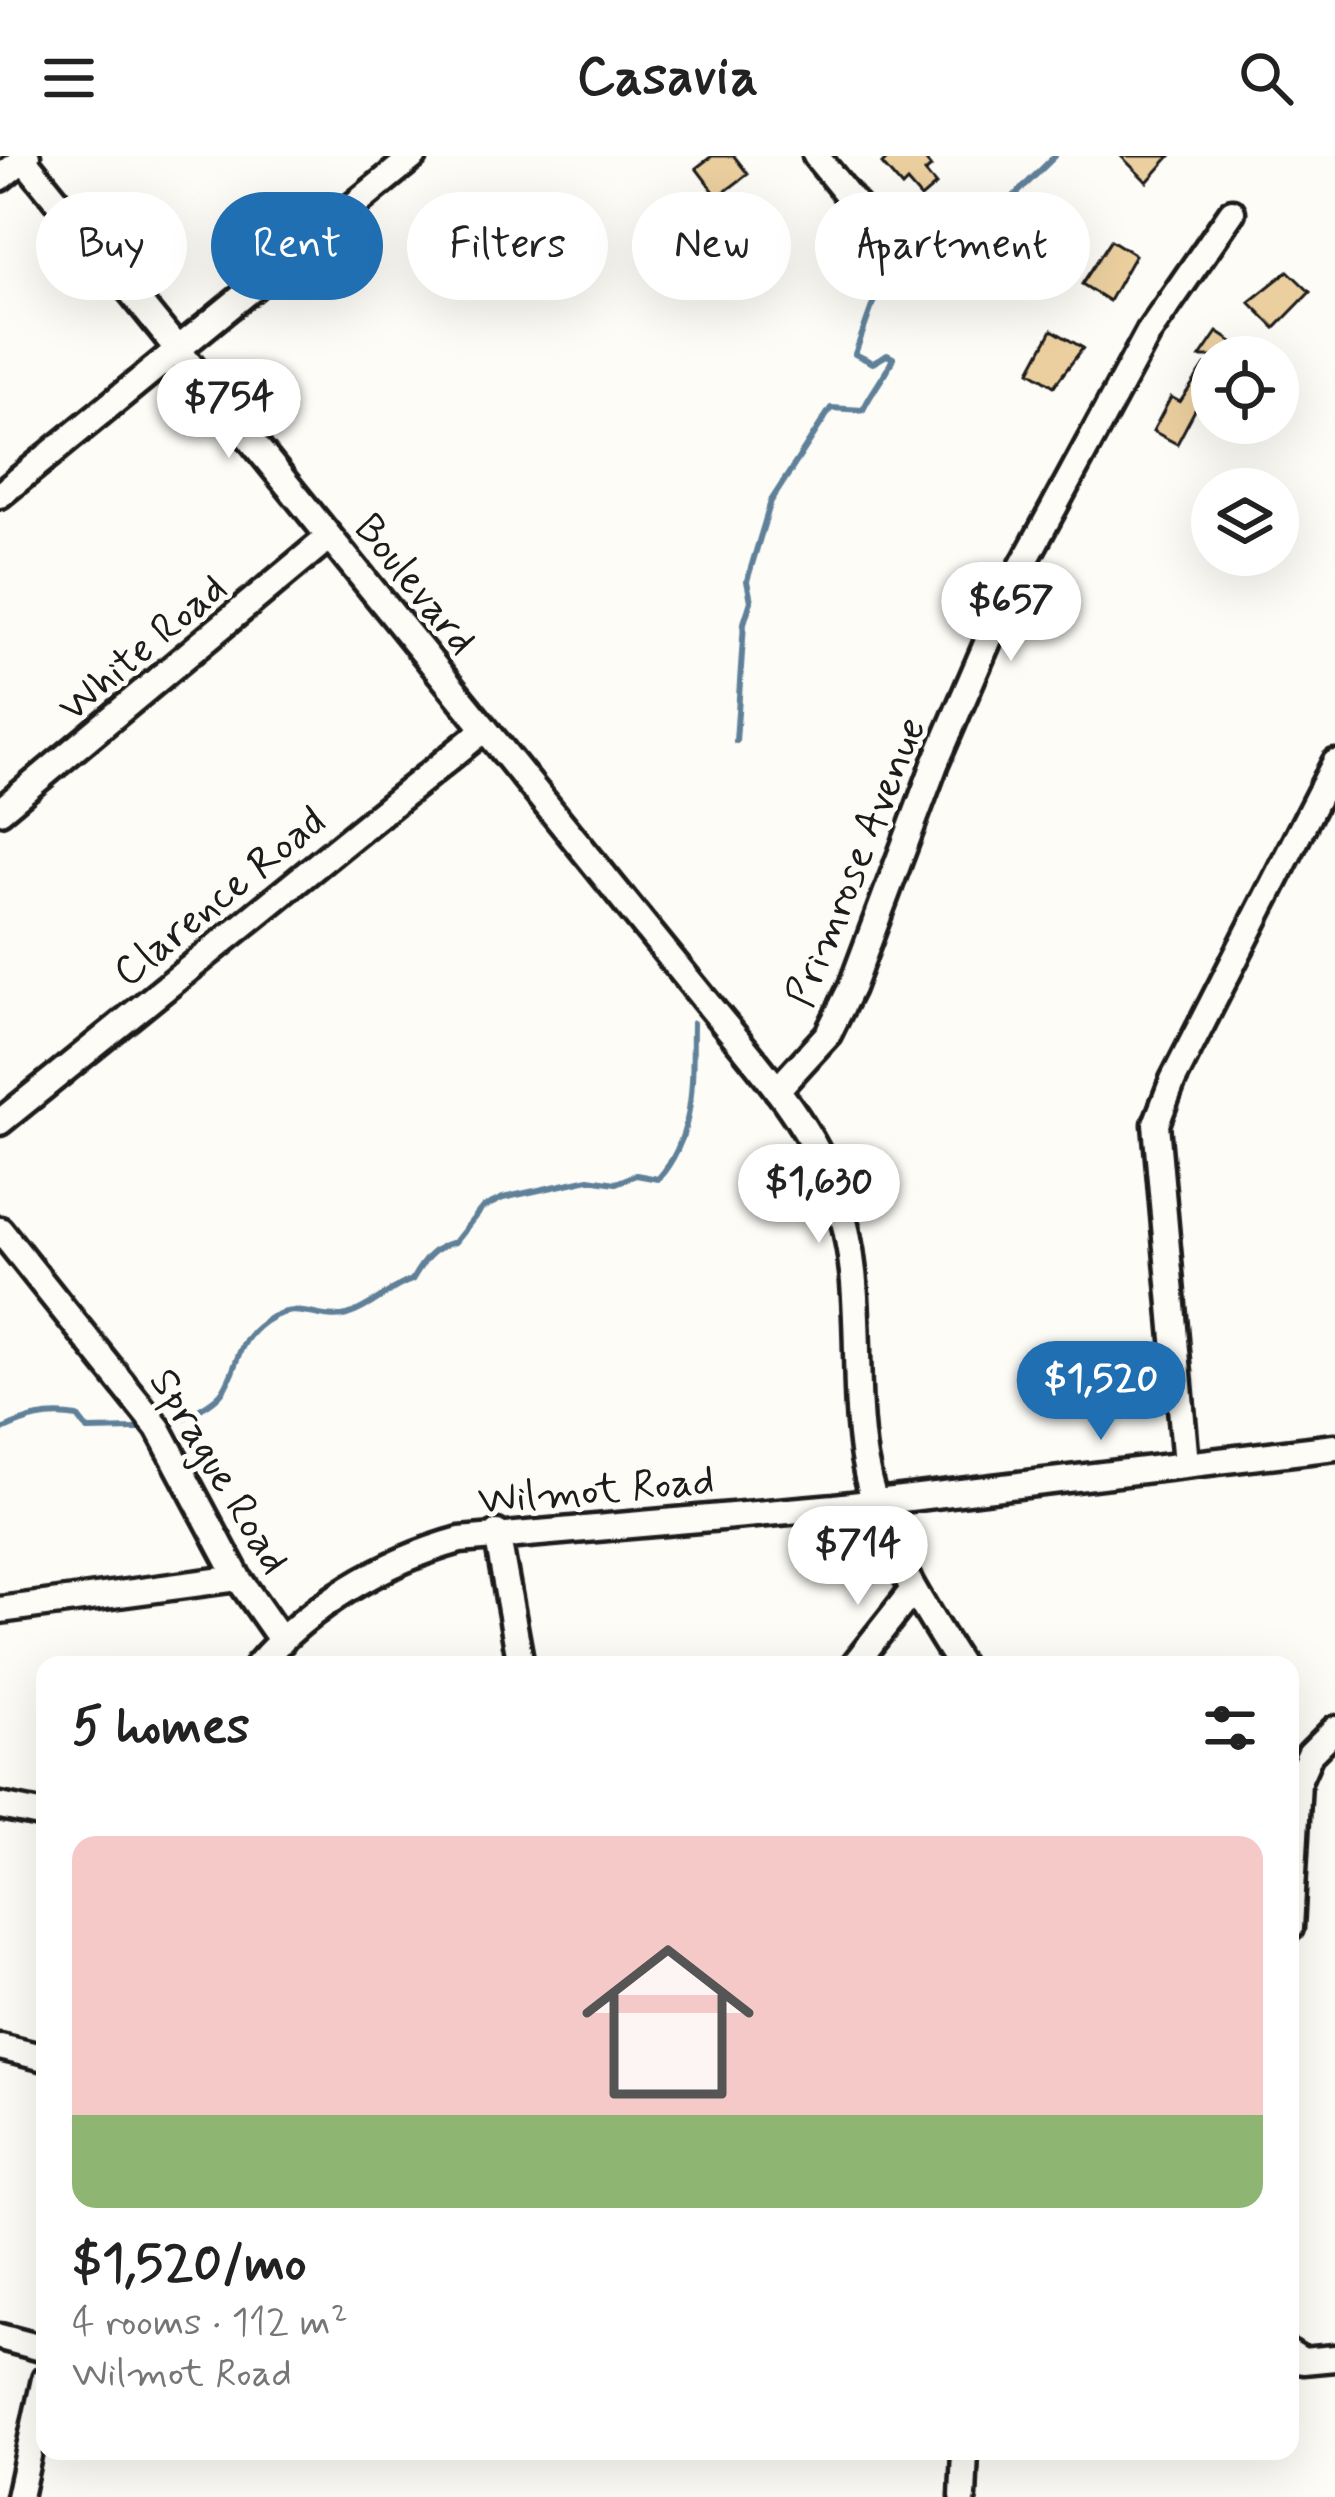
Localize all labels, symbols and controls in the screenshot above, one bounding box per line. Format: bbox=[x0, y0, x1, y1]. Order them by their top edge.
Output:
text: Casavia bbox=[577, 43, 758, 114]
icon: menu bbox=[36, 45, 102, 111]
icon: search bbox=[1233, 45, 1299, 111]
chip: Buy bbox=[36, 192, 187, 300]
chip: Rent bbox=[211, 192, 383, 300]
chip: Filters bbox=[407, 192, 608, 300]
chip: New bbox=[632, 192, 791, 300]
chip: Apartment bbox=[815, 192, 1090, 300]
map controls bbox=[1191, 336, 1299, 576]
button: locate bbox=[1191, 336, 1299, 444]
pin: $754 bbox=[158, 359, 300, 461]
text: $754 bbox=[184, 372, 274, 423]
button: layers bbox=[1191, 468, 1299, 576]
street label: Boulevard bbox=[340, 503, 488, 667]
street label: White Road bbox=[47, 562, 239, 735]
pin: $657 bbox=[940, 562, 1082, 664]
text: $657 bbox=[968, 575, 1054, 626]
street label: Primrose Avenue bbox=[774, 709, 940, 1015]
street label: Clarence Road bbox=[102, 795, 338, 1000]
pin: $1,630 bbox=[721, 1144, 917, 1246]
text: $1,630 bbox=[765, 1157, 873, 1208]
pin: $1,520 bbox=[1003, 1341, 1199, 1443]
text: $1,520 bbox=[1044, 1354, 1158, 1405]
street label: Sprague Road bbox=[135, 1359, 301, 1585]
street label: Wilmot Road bbox=[476, 1454, 717, 1529]
pin: $714 bbox=[787, 1506, 929, 1608]
text: $714 bbox=[815, 1519, 901, 1570]
text: 5 homes bbox=[72, 1695, 250, 1761]
icon: filters bbox=[1197, 1695, 1263, 1761]
icon: home bbox=[560, 1914, 776, 2130]
text: $1,520/mo bbox=[72, 2232, 307, 2298]
text: 4 rooms · 112 m² bbox=[72, 2298, 348, 2349]
text: Wilmot Road bbox=[72, 2349, 292, 2400]

